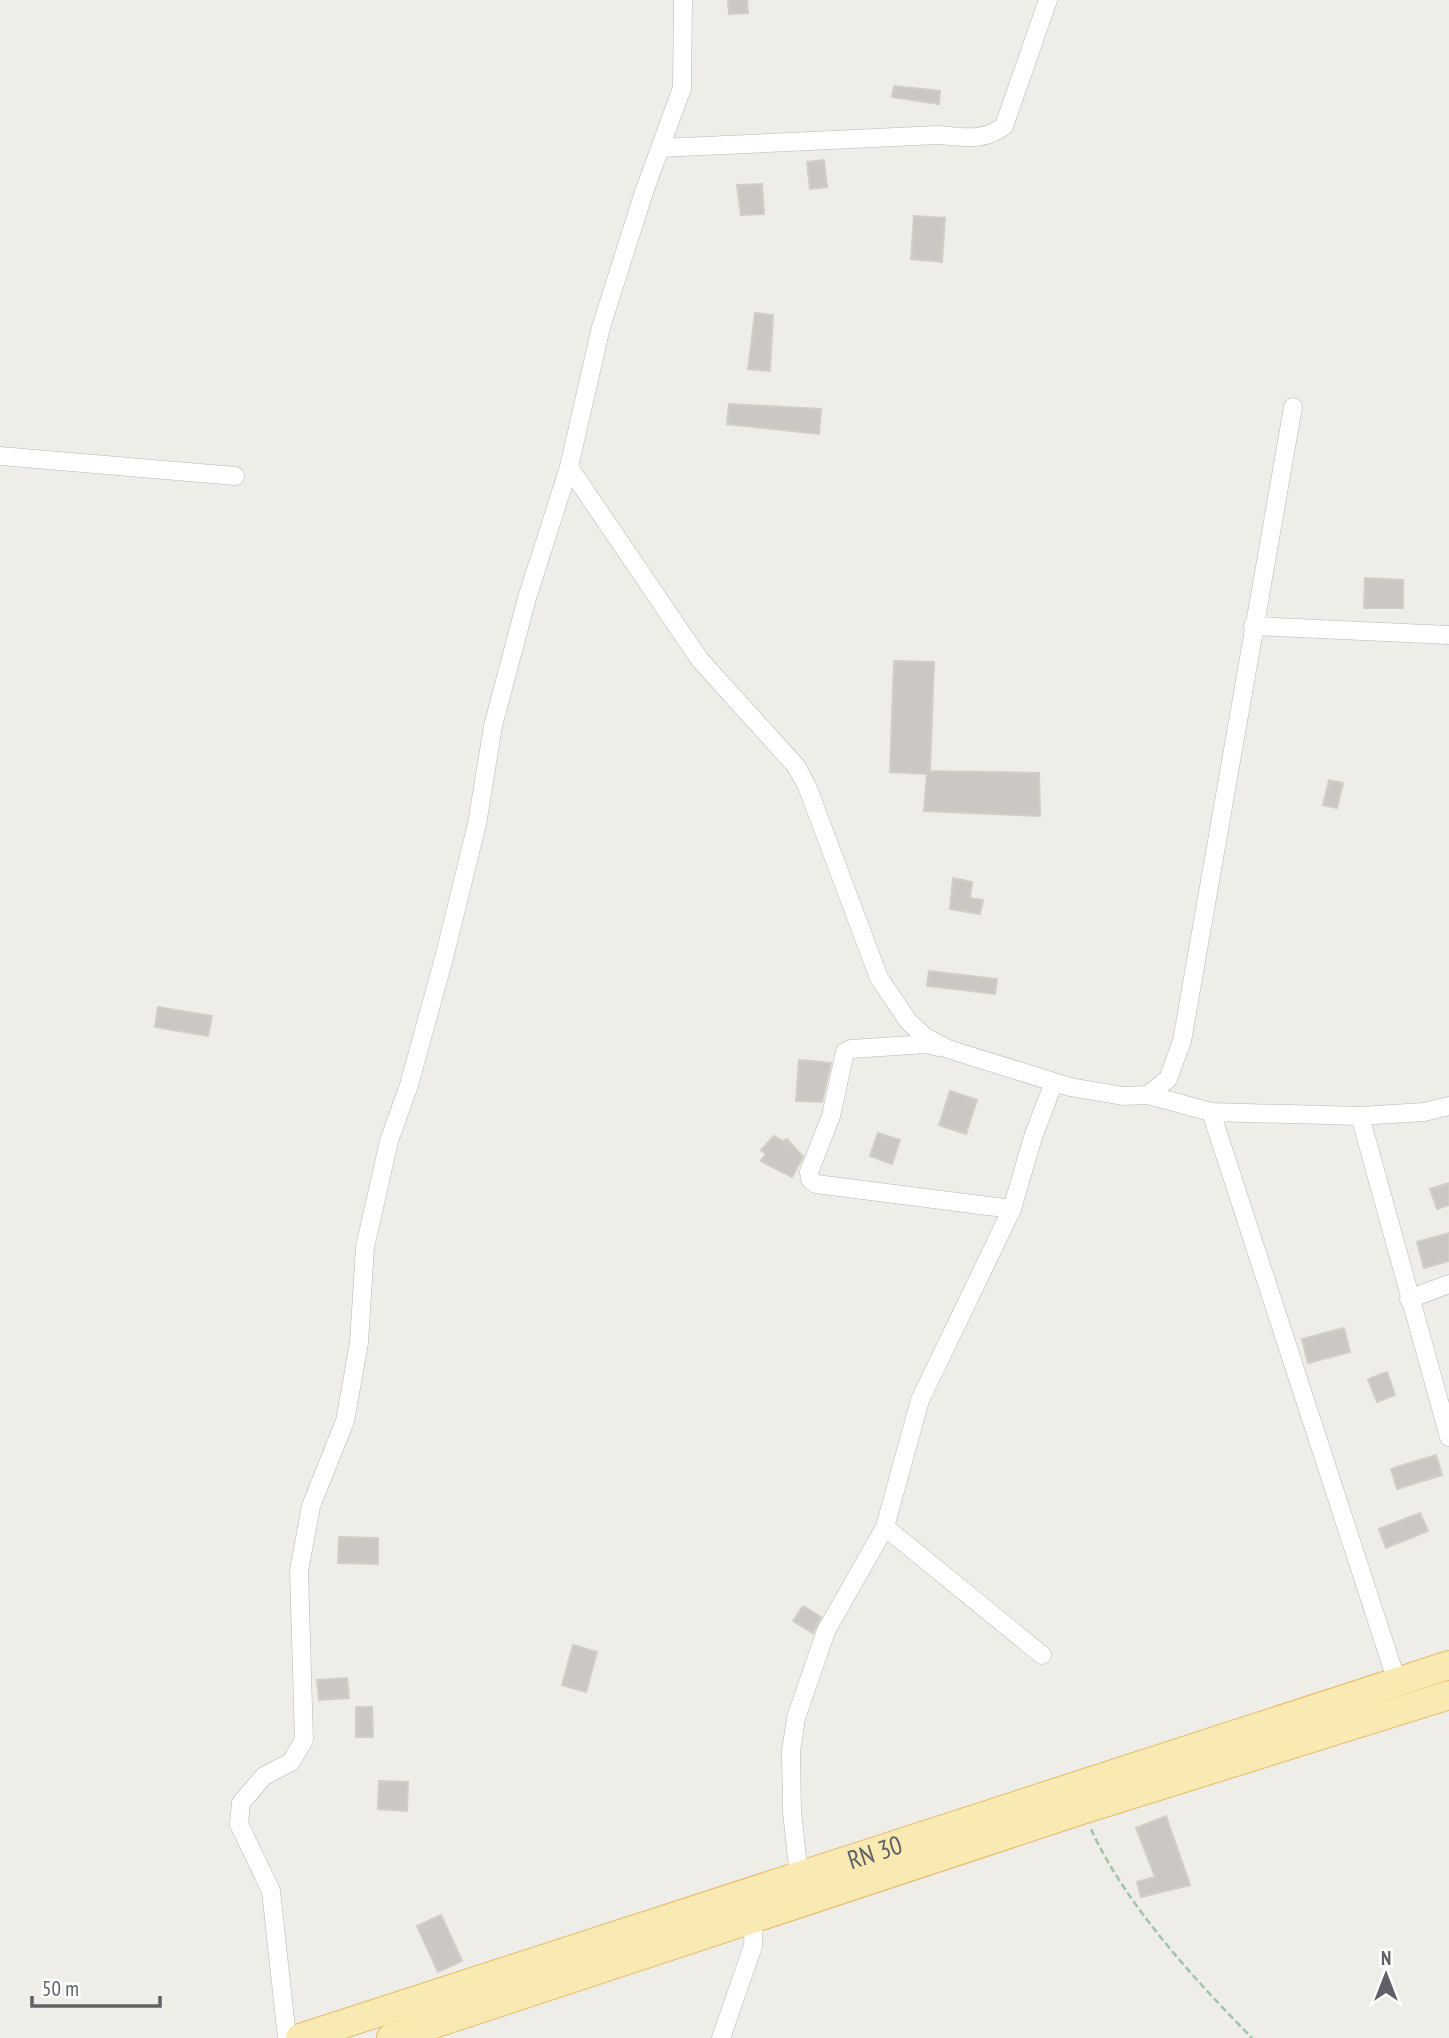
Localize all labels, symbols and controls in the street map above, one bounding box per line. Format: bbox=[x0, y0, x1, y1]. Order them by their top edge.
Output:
street label: RN 30 bbox=[843, 1827, 906, 1876]
north arrow bbox=[1351, 1940, 1421, 2010]
text: N bbox=[1381, 1946, 1391, 1970]
scale bar bbox=[32, 1965, 159, 2009]
text: 50 m bbox=[42, 1975, 79, 2002]

